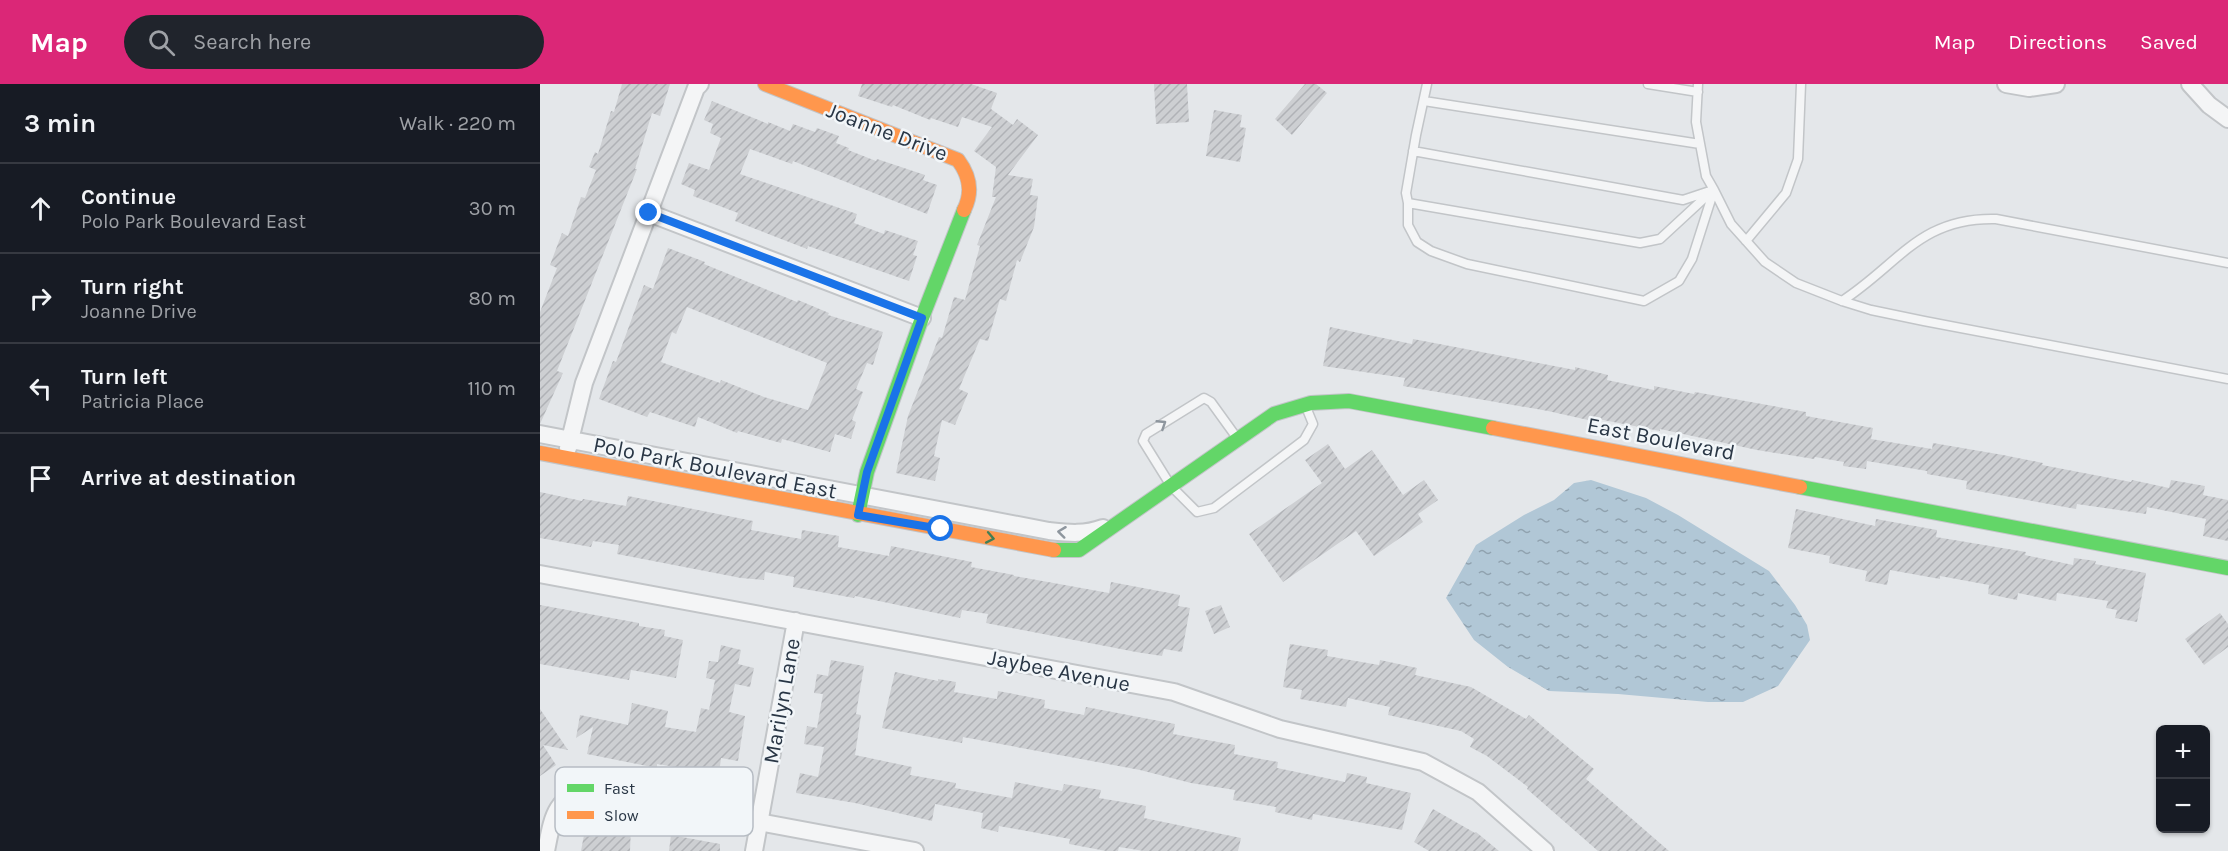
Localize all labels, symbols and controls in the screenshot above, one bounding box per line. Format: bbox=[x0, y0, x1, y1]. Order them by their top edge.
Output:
search box bbox=[124, 15, 544, 69]
text: Map bbox=[30, 26, 88, 59]
icon: search bbox=[145, 26, 178, 59]
text: Search here bbox=[193, 29, 311, 55]
text: Map bbox=[1934, 30, 1975, 54]
text: Directions bbox=[2008, 30, 2107, 54]
text: Saved bbox=[2140, 30, 2198, 54]
street label: Joanne Drive bbox=[823, 97, 951, 167]
text: 3 min bbox=[24, 108, 96, 139]
text: Walk · 220 m bbox=[399, 112, 516, 135]
text: Continue bbox=[81, 184, 176, 210]
icon: ahead bbox=[24, 192, 57, 225]
text: 30 m bbox=[469, 197, 516, 220]
route end bbox=[635, 199, 661, 225]
text: Polo Park Boulevard East bbox=[81, 210, 306, 233]
text: Turn right bbox=[81, 274, 184, 300]
icon: right bbox=[24, 282, 57, 315]
text: 80 m bbox=[468, 287, 516, 310]
text: Joanne Drive bbox=[81, 300, 197, 323]
text: Turn left bbox=[81, 364, 168, 390]
icon: left bbox=[24, 372, 57, 405]
text: 110 m bbox=[467, 377, 516, 400]
text: Patricia Place bbox=[81, 390, 204, 413]
street label: East Boulevard bbox=[1585, 412, 1737, 466]
one-way arrow bbox=[1155, 420, 1166, 431]
street label: Polo Park Boulevard East bbox=[591, 432, 839, 504]
icon: arrive bbox=[24, 462, 57, 495]
text: Arrive at destination bbox=[81, 465, 296, 491]
route start bbox=[927, 515, 953, 541]
one-way arrow bbox=[1057, 527, 1066, 539]
one-way arrow bbox=[984, 531, 994, 544]
street label: Marilyn Lane bbox=[758, 636, 806, 766]
street label: Jaybee Avenue bbox=[986, 644, 1132, 698]
map controls bbox=[2156, 725, 2210, 833]
button: + bbox=[2156, 725, 2210, 779]
legend bbox=[555, 767, 753, 836]
text: Fast bbox=[604, 779, 635, 798]
button: − bbox=[2156, 779, 2210, 833]
text: Slow bbox=[604, 806, 639, 825]

